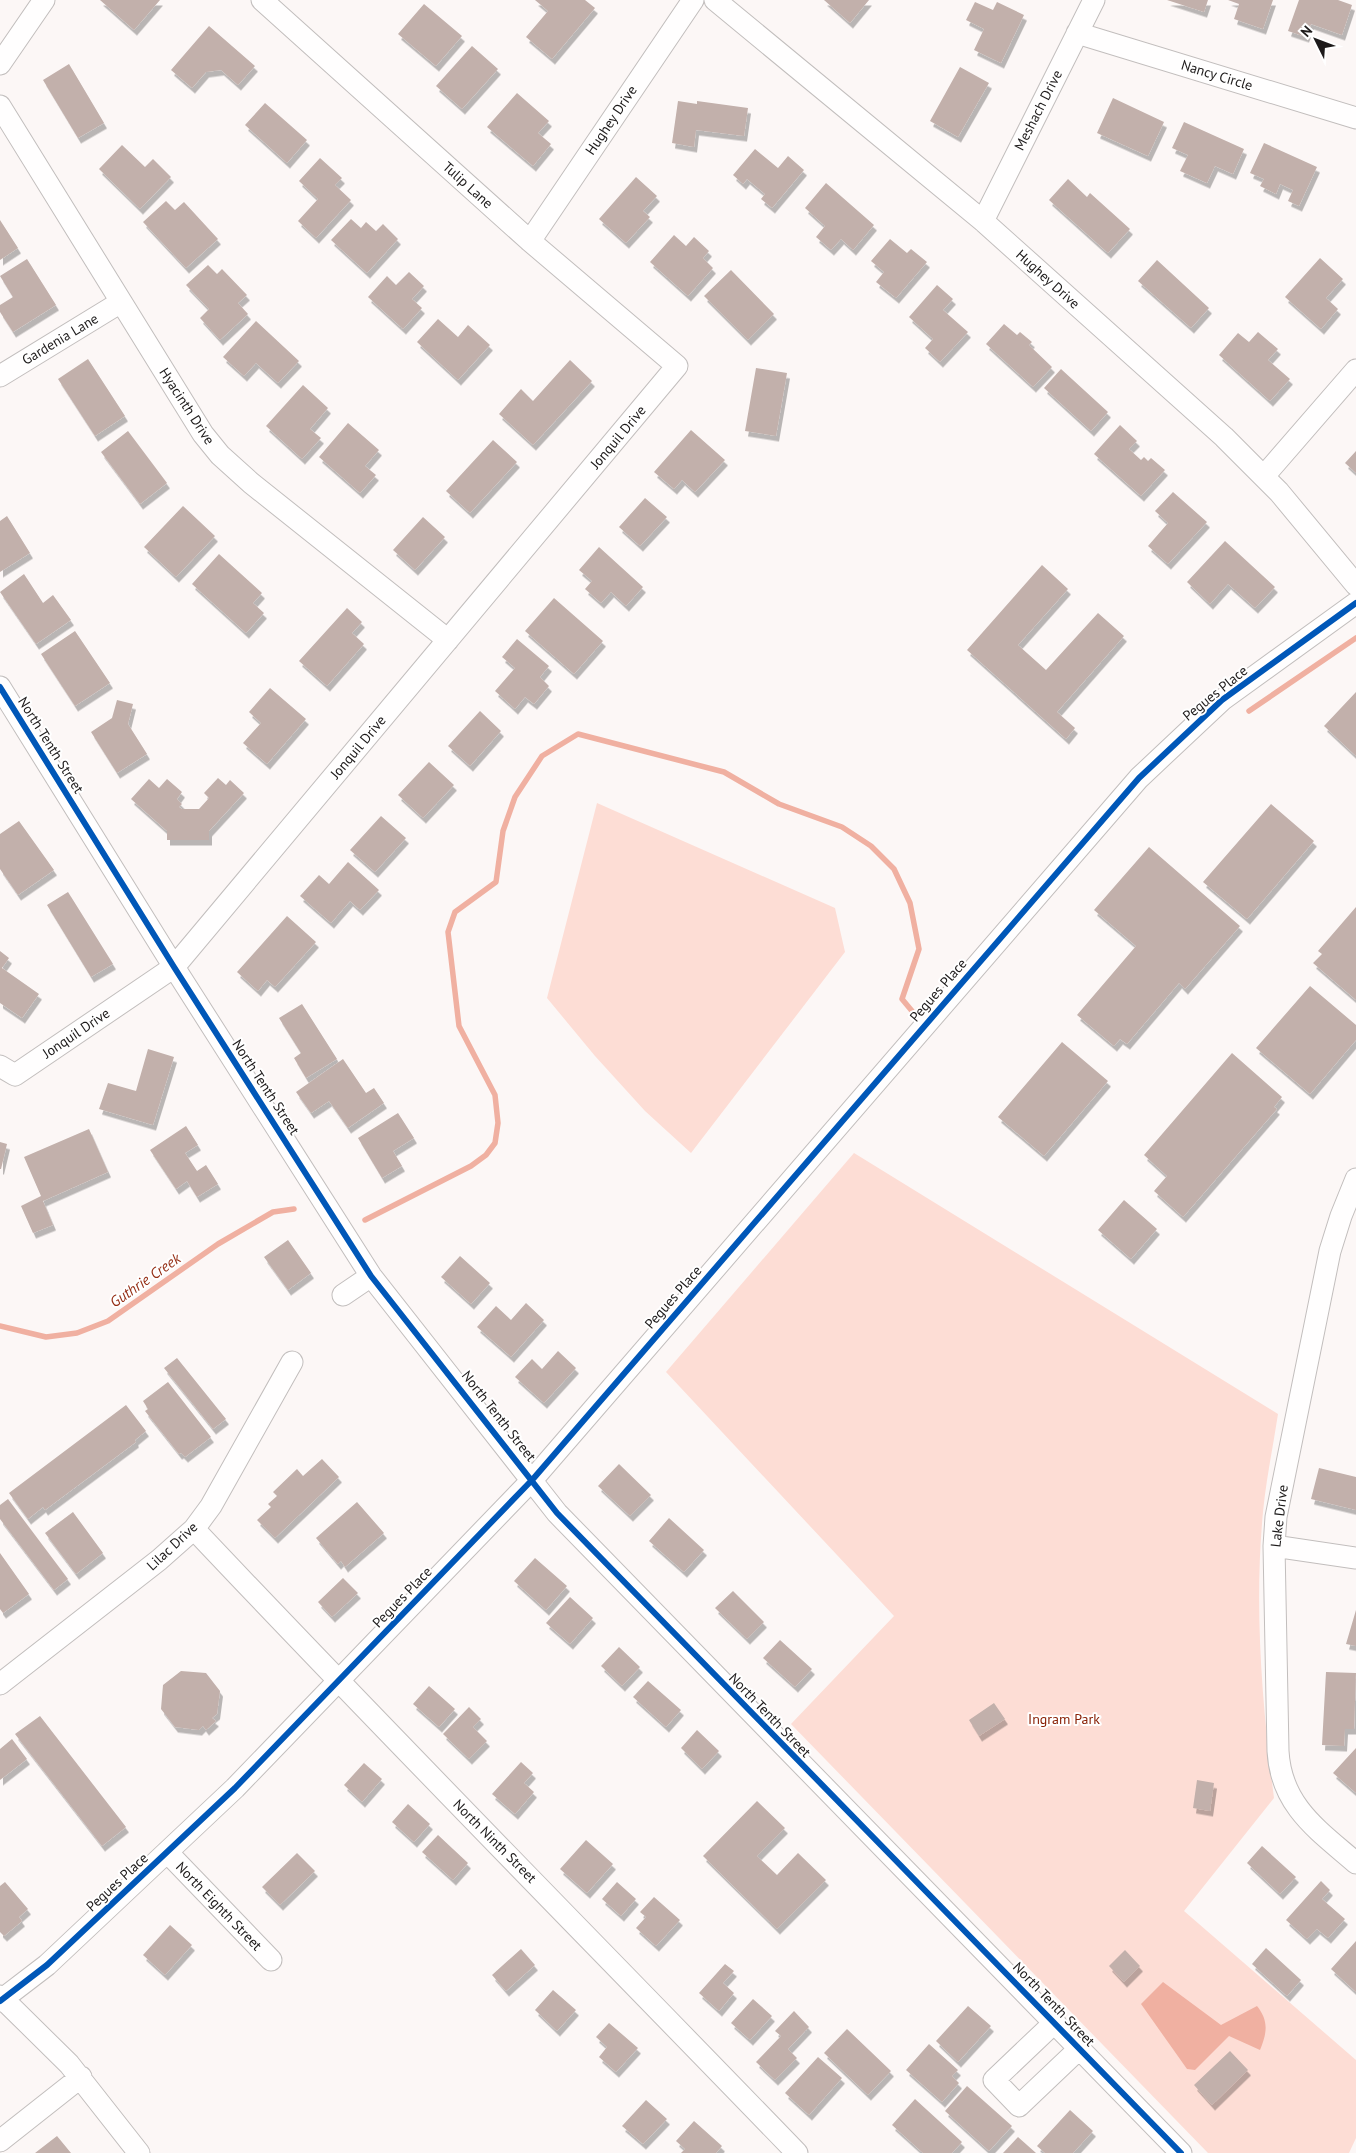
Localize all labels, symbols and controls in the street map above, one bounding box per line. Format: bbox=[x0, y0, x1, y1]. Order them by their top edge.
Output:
north arrow bbox=[1291, 15, 1341, 65]
text: N bbox=[1297, 22, 1316, 41]
street label: Nancy Circle bbox=[1179, 56, 1255, 94]
street label: Meshach Drive bbox=[1010, 67, 1066, 153]
street label: Hughey Drive bbox=[581, 82, 641, 158]
street label: Tulip Lane bbox=[439, 158, 497, 212]
street label: Hughey Drive bbox=[1012, 246, 1084, 312]
street label: Gardenia Lane bbox=[19, 309, 101, 369]
street label: Hyacinth Drive bbox=[155, 364, 219, 448]
street label: Jonquil Drive bbox=[586, 402, 650, 473]
street label: Pegues Place bbox=[1179, 661, 1251, 725]
street label: North Tenth Street bbox=[14, 693, 88, 797]
street label: Jonquil Drive bbox=[326, 712, 390, 783]
street label: Pegues Place bbox=[906, 955, 970, 1025]
street label: Jonquil Drive bbox=[38, 1004, 113, 1063]
street label: North Tenth Street bbox=[228, 1036, 304, 1138]
water label: Guthrie Creek bbox=[106, 1248, 185, 1311]
street label: Pegues Place bbox=[641, 1262, 705, 1332]
street label: North Tenth Street bbox=[458, 1367, 540, 1465]
street label: Lake Drive bbox=[1266, 1484, 1292, 1548]
street label: Lilac Drive bbox=[143, 1518, 201, 1574]
street label: Pegues Place bbox=[368, 1563, 436, 1631]
street label: North Tenth Street bbox=[725, 1669, 815, 1761]
park label: Ingram Park bbox=[1028, 1710, 1100, 1728]
street label: North Ninth Street bbox=[449, 1795, 541, 1887]
street label: Pegues Place bbox=[82, 1849, 152, 1915]
street label: North Eighth Street bbox=[172, 1858, 266, 1954]
street label: North Tenth Street bbox=[1009, 1958, 1099, 2050]

